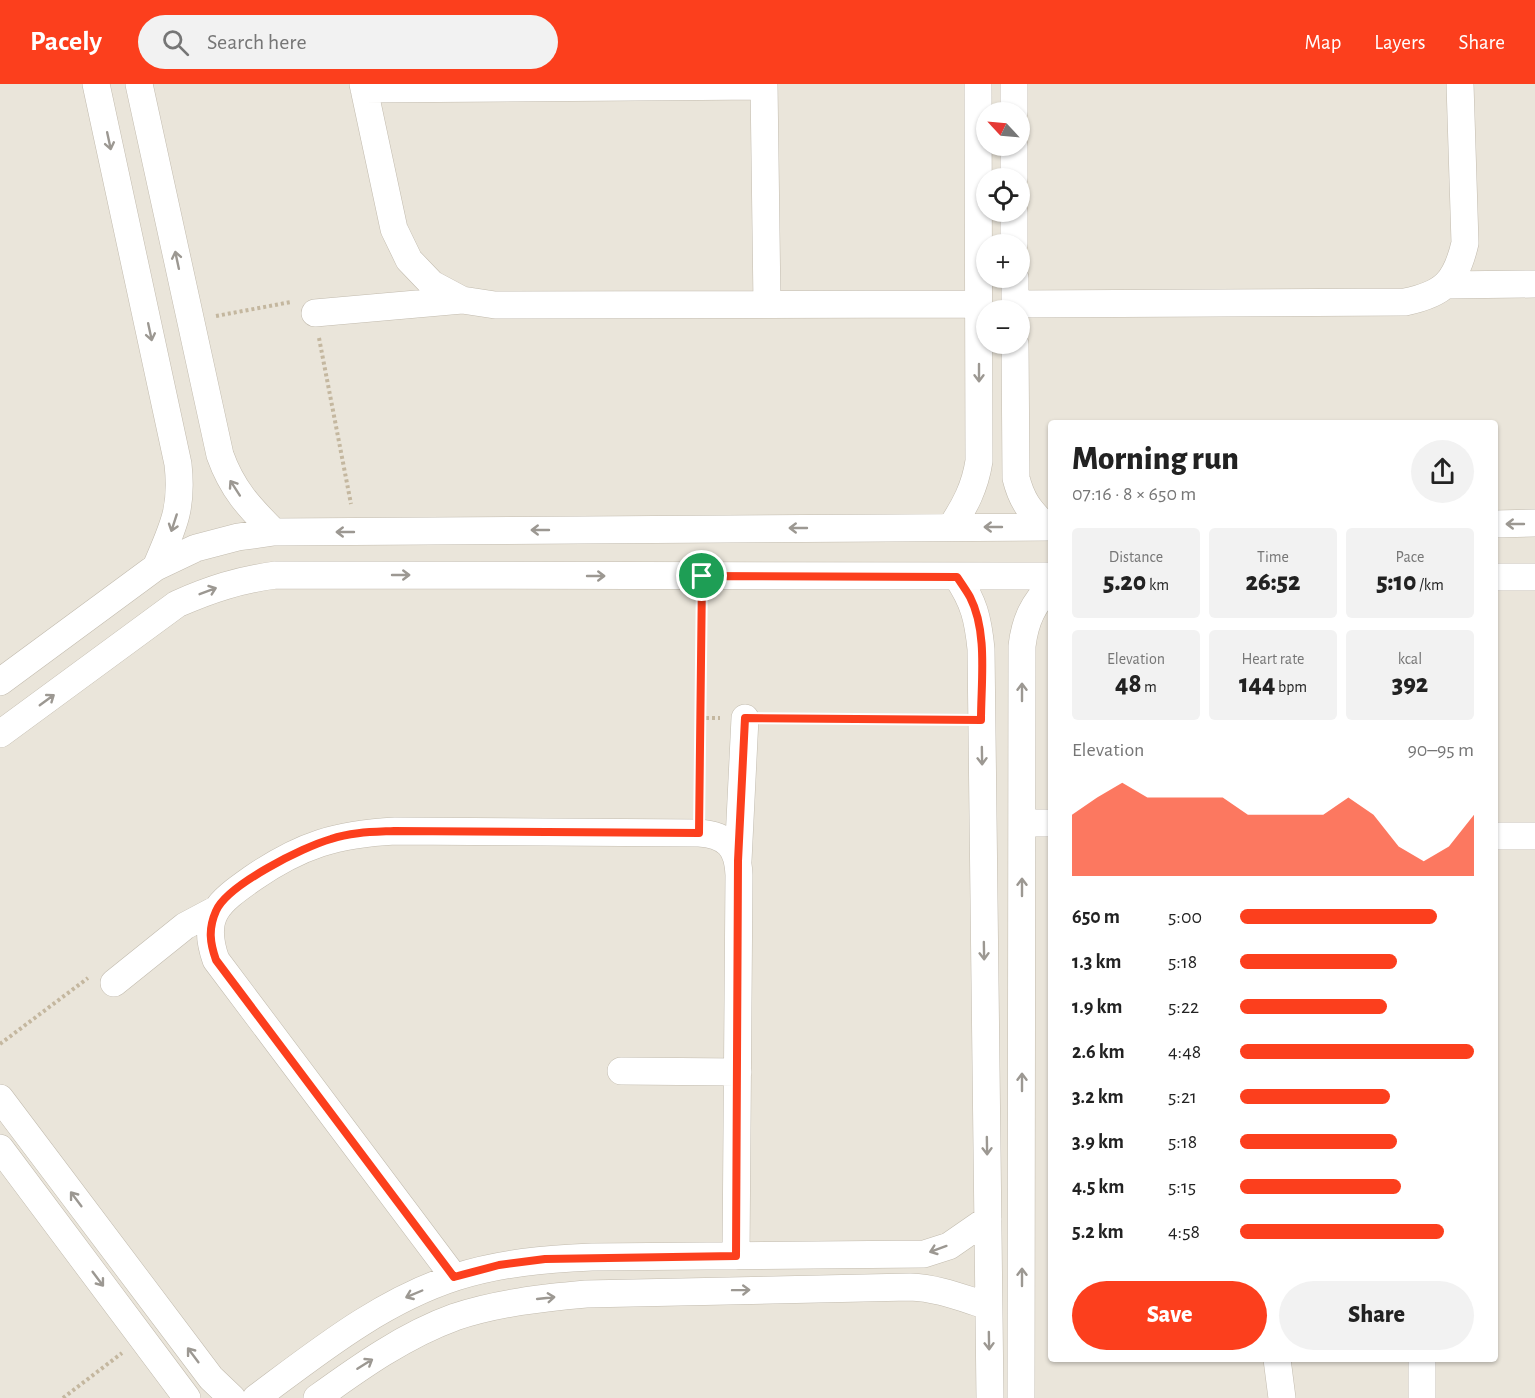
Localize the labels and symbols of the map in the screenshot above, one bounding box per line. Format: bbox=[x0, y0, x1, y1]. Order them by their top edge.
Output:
north arrow bbox=[976, 102, 1030, 156]
one-way arrow bbox=[103, 131, 115, 150]
one-way arrow bbox=[171, 250, 182, 270]
one-way arrow bbox=[144, 322, 156, 341]
one-way arrow bbox=[973, 363, 985, 383]
one-way arrow bbox=[229, 480, 242, 497]
one-way arrow bbox=[167, 513, 178, 532]
one-way arrow bbox=[1506, 518, 1526, 529]
one-way arrow bbox=[984, 521, 1004, 533]
one-way arrow bbox=[789, 522, 809, 534]
one-way arrow bbox=[531, 524, 551, 536]
one-way arrow bbox=[336, 526, 356, 537]
pin bbox=[676, 550, 727, 601]
one-way arrow bbox=[390, 570, 410, 581]
one-way arrow bbox=[585, 570, 605, 582]
one-way arrow bbox=[198, 584, 217, 595]
one-way arrow bbox=[1016, 682, 1028, 702]
one-way arrow bbox=[39, 693, 55, 706]
one-way arrow bbox=[976, 746, 988, 766]
one-way arrow bbox=[1016, 877, 1028, 897]
one-way arrow bbox=[979, 941, 990, 961]
one-way arrow bbox=[1016, 1072, 1028, 1092]
one-way arrow bbox=[981, 1136, 993, 1156]
one-way arrow bbox=[70, 1191, 82, 1207]
one-way arrow bbox=[930, 1245, 948, 1256]
one-way arrow bbox=[1016, 1267, 1028, 1287]
one-way arrow bbox=[92, 1270, 104, 1286]
one-way arrow bbox=[731, 1285, 751, 1296]
one-way arrow bbox=[405, 1289, 423, 1300]
one-way arrow bbox=[536, 1292, 556, 1303]
one-way arrow bbox=[983, 1331, 995, 1351]
one-way arrow bbox=[187, 1347, 199, 1363]
one-way arrow bbox=[356, 1358, 373, 1370]

